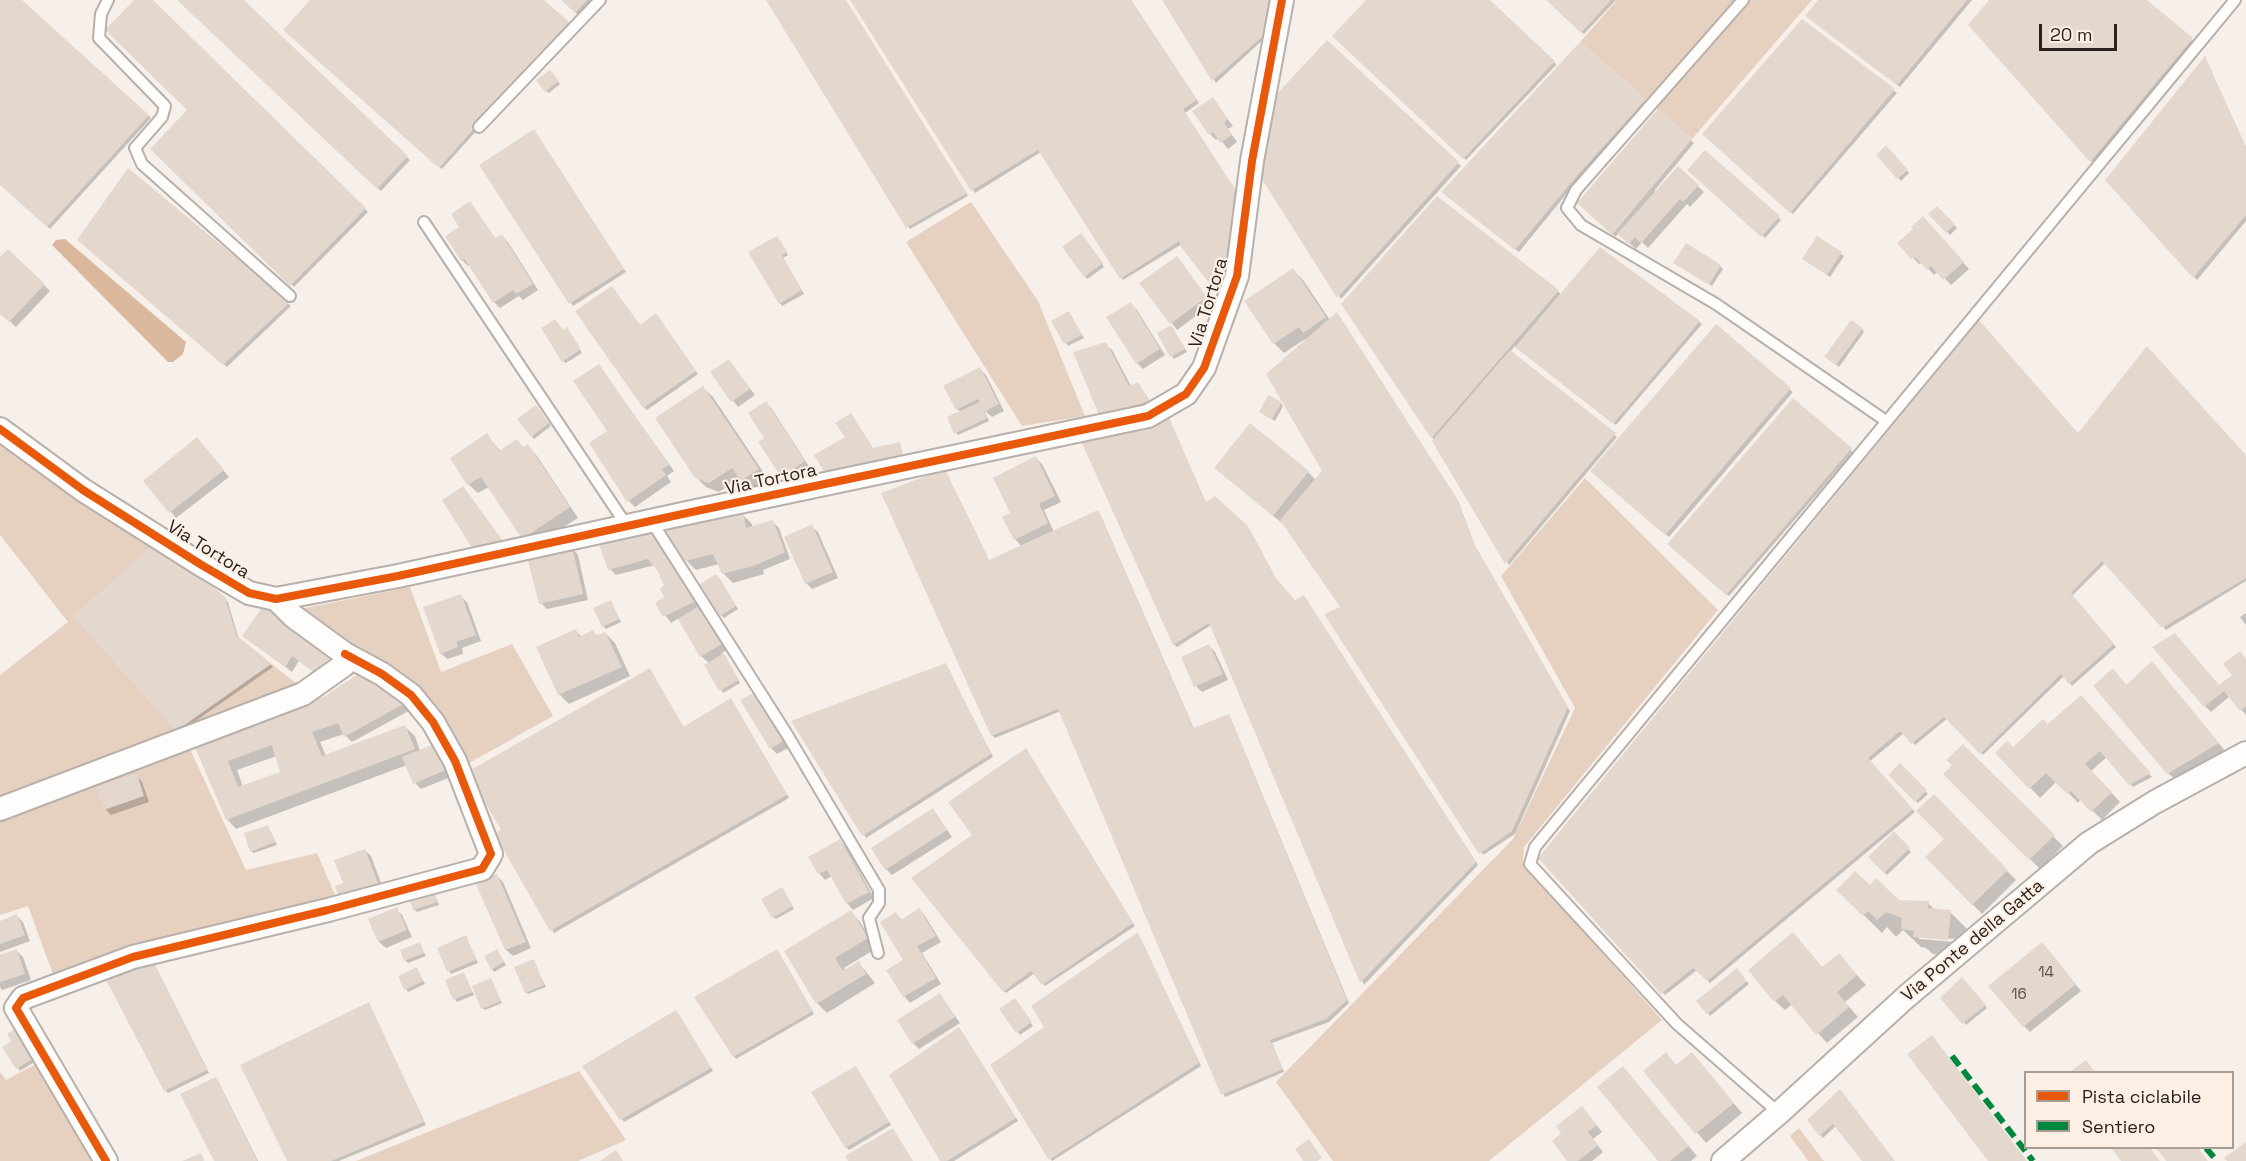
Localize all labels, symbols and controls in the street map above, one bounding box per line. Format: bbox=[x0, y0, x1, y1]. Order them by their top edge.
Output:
scale bar bbox=[2042, 12, 2120, 50]
text: 20 m bbox=[2050, 23, 2093, 46]
street label: Via Tortora bbox=[1185, 255, 1233, 351]
street label: Via Tortora bbox=[723, 460, 819, 500]
street label: Via Tortora bbox=[163, 516, 253, 584]
street label: Via Ponte della Gatta bbox=[1898, 875, 2048, 1007]
house number: 14 bbox=[2038, 964, 2054, 982]
house number: 16 bbox=[2011, 986, 2027, 1004]
legend bbox=[2024, 1071, 2234, 1149]
text: Pista ciclabile bbox=[2082, 1085, 2201, 1108]
text: Sentiero bbox=[2082, 1115, 2155, 1138]

